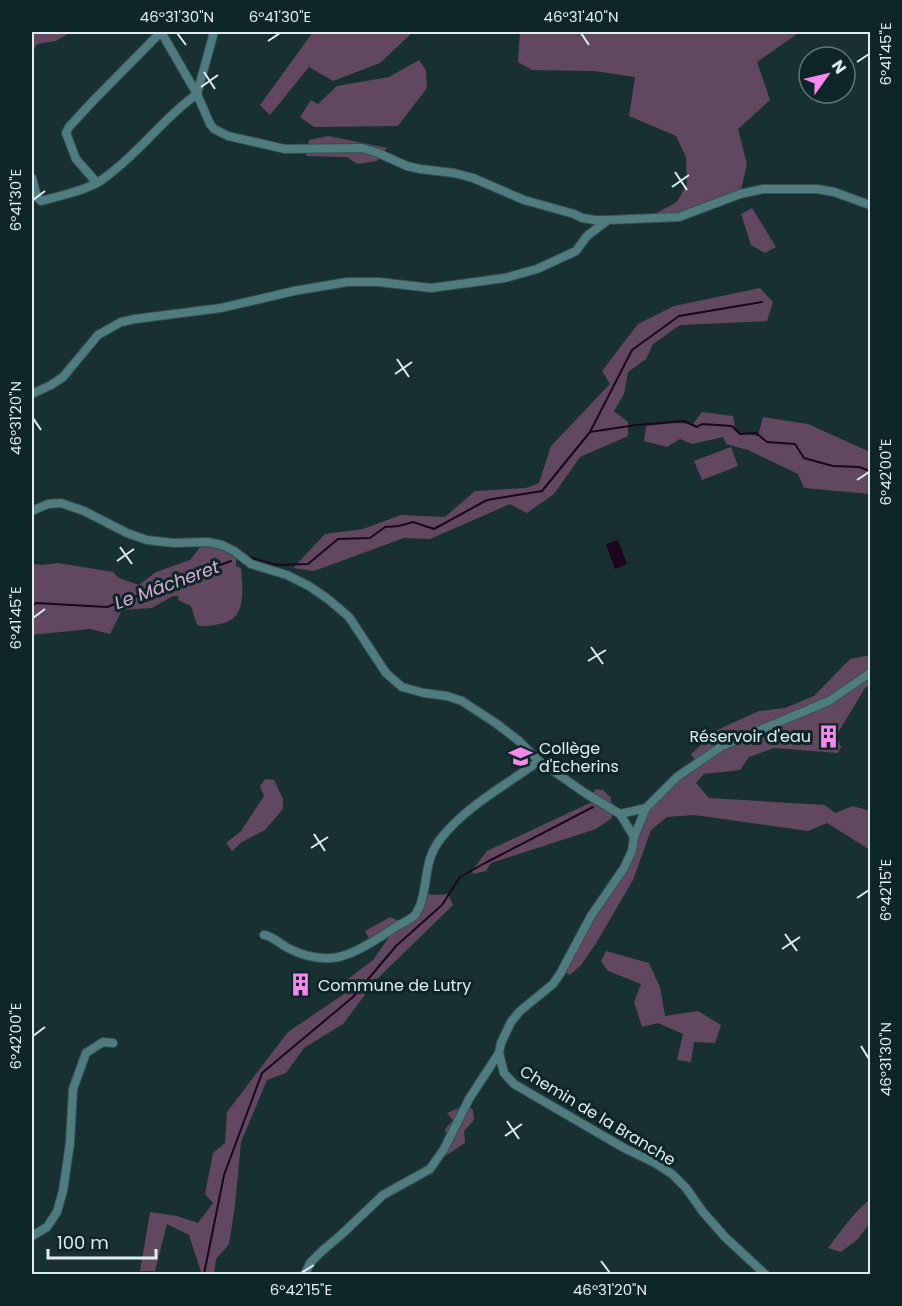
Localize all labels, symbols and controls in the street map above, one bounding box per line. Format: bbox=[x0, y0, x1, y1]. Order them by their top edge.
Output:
text: 46°31'30"N bbox=[140, 6, 214, 27]
text: 6°41'30"E bbox=[249, 6, 311, 27]
text: 46°31'40"N bbox=[544, 6, 618, 27]
text: 6°41'45"E bbox=[875, 22, 896, 86]
north arrow bbox=[797, 45, 857, 105]
text: N bbox=[826, 55, 852, 78]
text: 6°41'30"E bbox=[5, 169, 26, 231]
text: 46°31'20"N bbox=[5, 381, 26, 455]
text: 6°42'00"E bbox=[875, 438, 896, 506]
water label: Le Mâcheret bbox=[111, 554, 223, 615]
text: 6°41'45"E bbox=[5, 586, 26, 650]
building icon: Réservoir d'eau bbox=[816, 723, 842, 749]
place label: Réservoir d'eau bbox=[689, 725, 811, 748]
place label: Collège d'Echerins bbox=[539, 737, 619, 778]
school or university icon: Collège d'Echerins bbox=[508, 744, 534, 770]
text: 6°42'15"E bbox=[875, 859, 896, 921]
building icon: Commune de Lutry bbox=[287, 972, 313, 998]
place label: Commune de Lutry bbox=[318, 974, 471, 997]
text: 6°42'00"E bbox=[5, 1002, 26, 1070]
text: 46°31'30"N bbox=[875, 1022, 896, 1096]
street label: Chemin de la Branche bbox=[515, 1060, 680, 1171]
scale bar bbox=[48, 1222, 156, 1260]
text: 100 m bbox=[57, 1230, 109, 1255]
text: 6°42'15"E bbox=[270, 1279, 332, 1300]
text: 46°31'20"N bbox=[573, 1279, 647, 1300]

